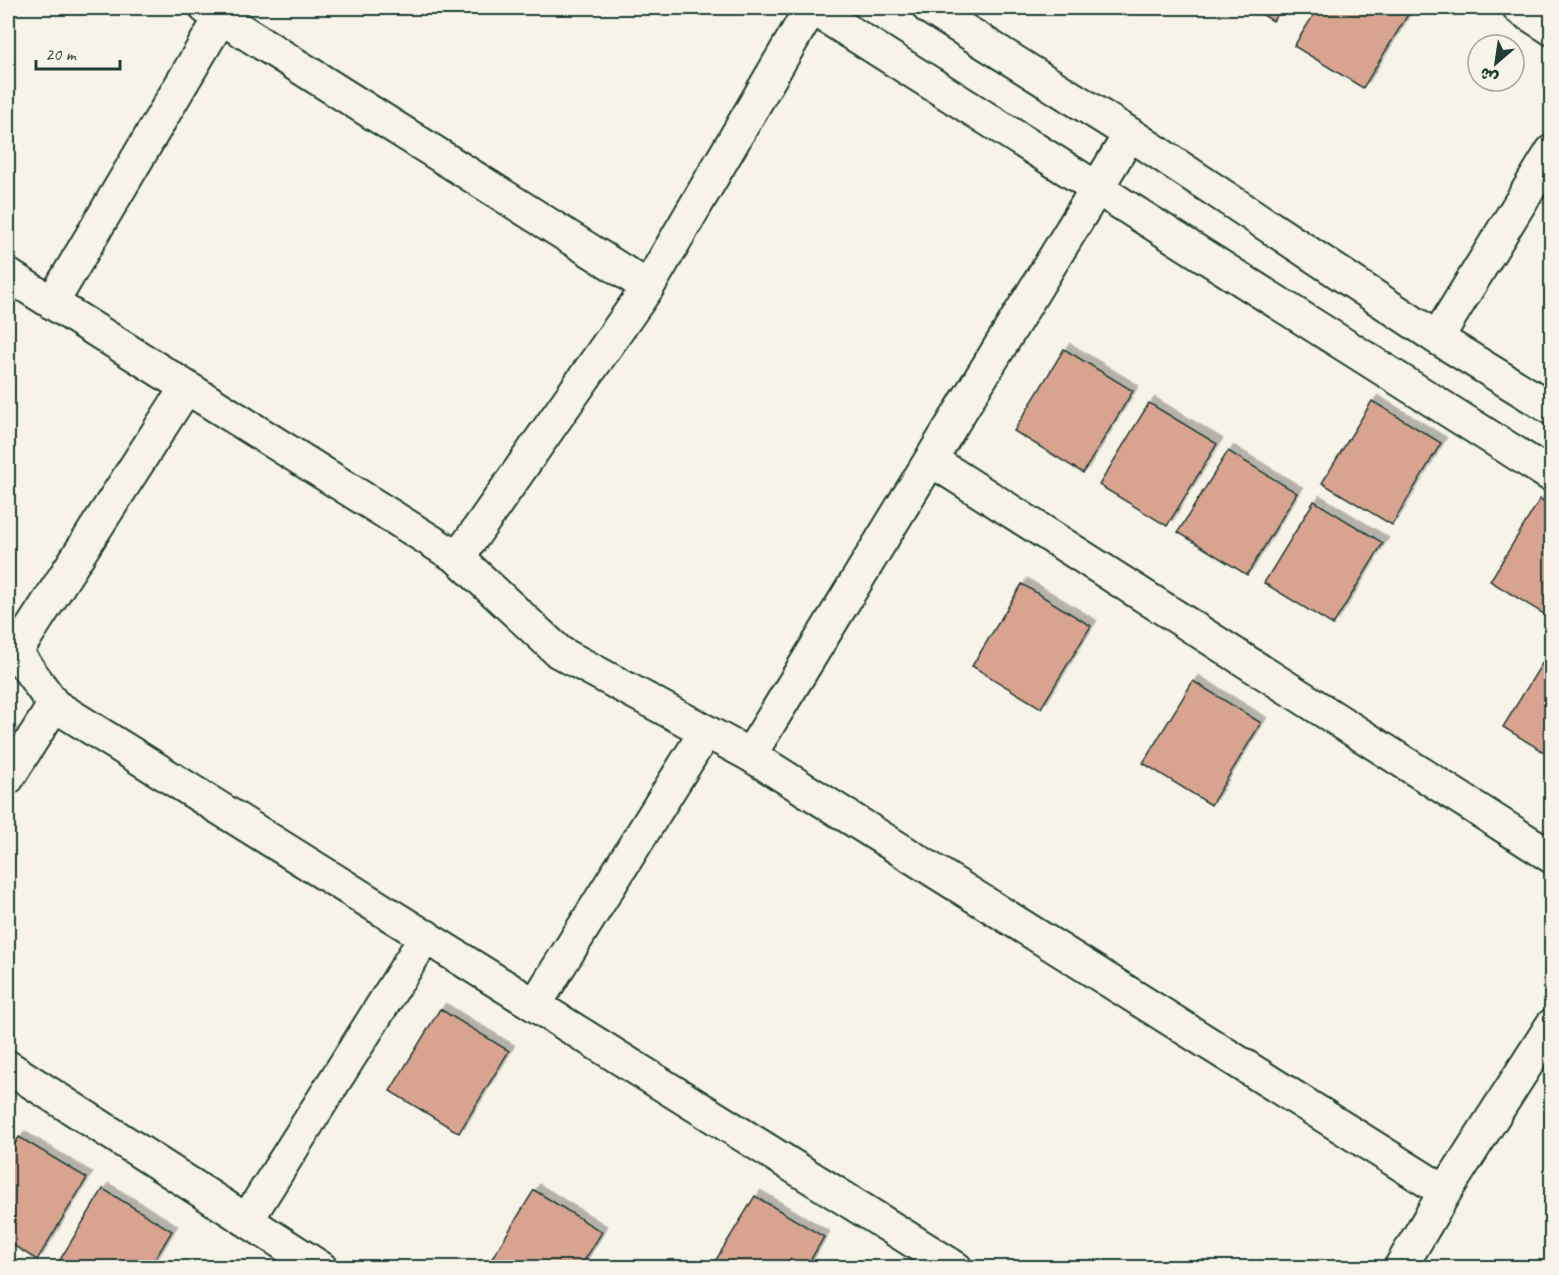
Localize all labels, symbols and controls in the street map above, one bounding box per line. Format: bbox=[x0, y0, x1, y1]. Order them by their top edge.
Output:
scale bar bbox=[36, 33, 120, 71]
north arrow bbox=[1466, 33, 1526, 93]
text: 20 m bbox=[45, 43, 78, 65]
text: ش bbox=[1477, 62, 1502, 88]

